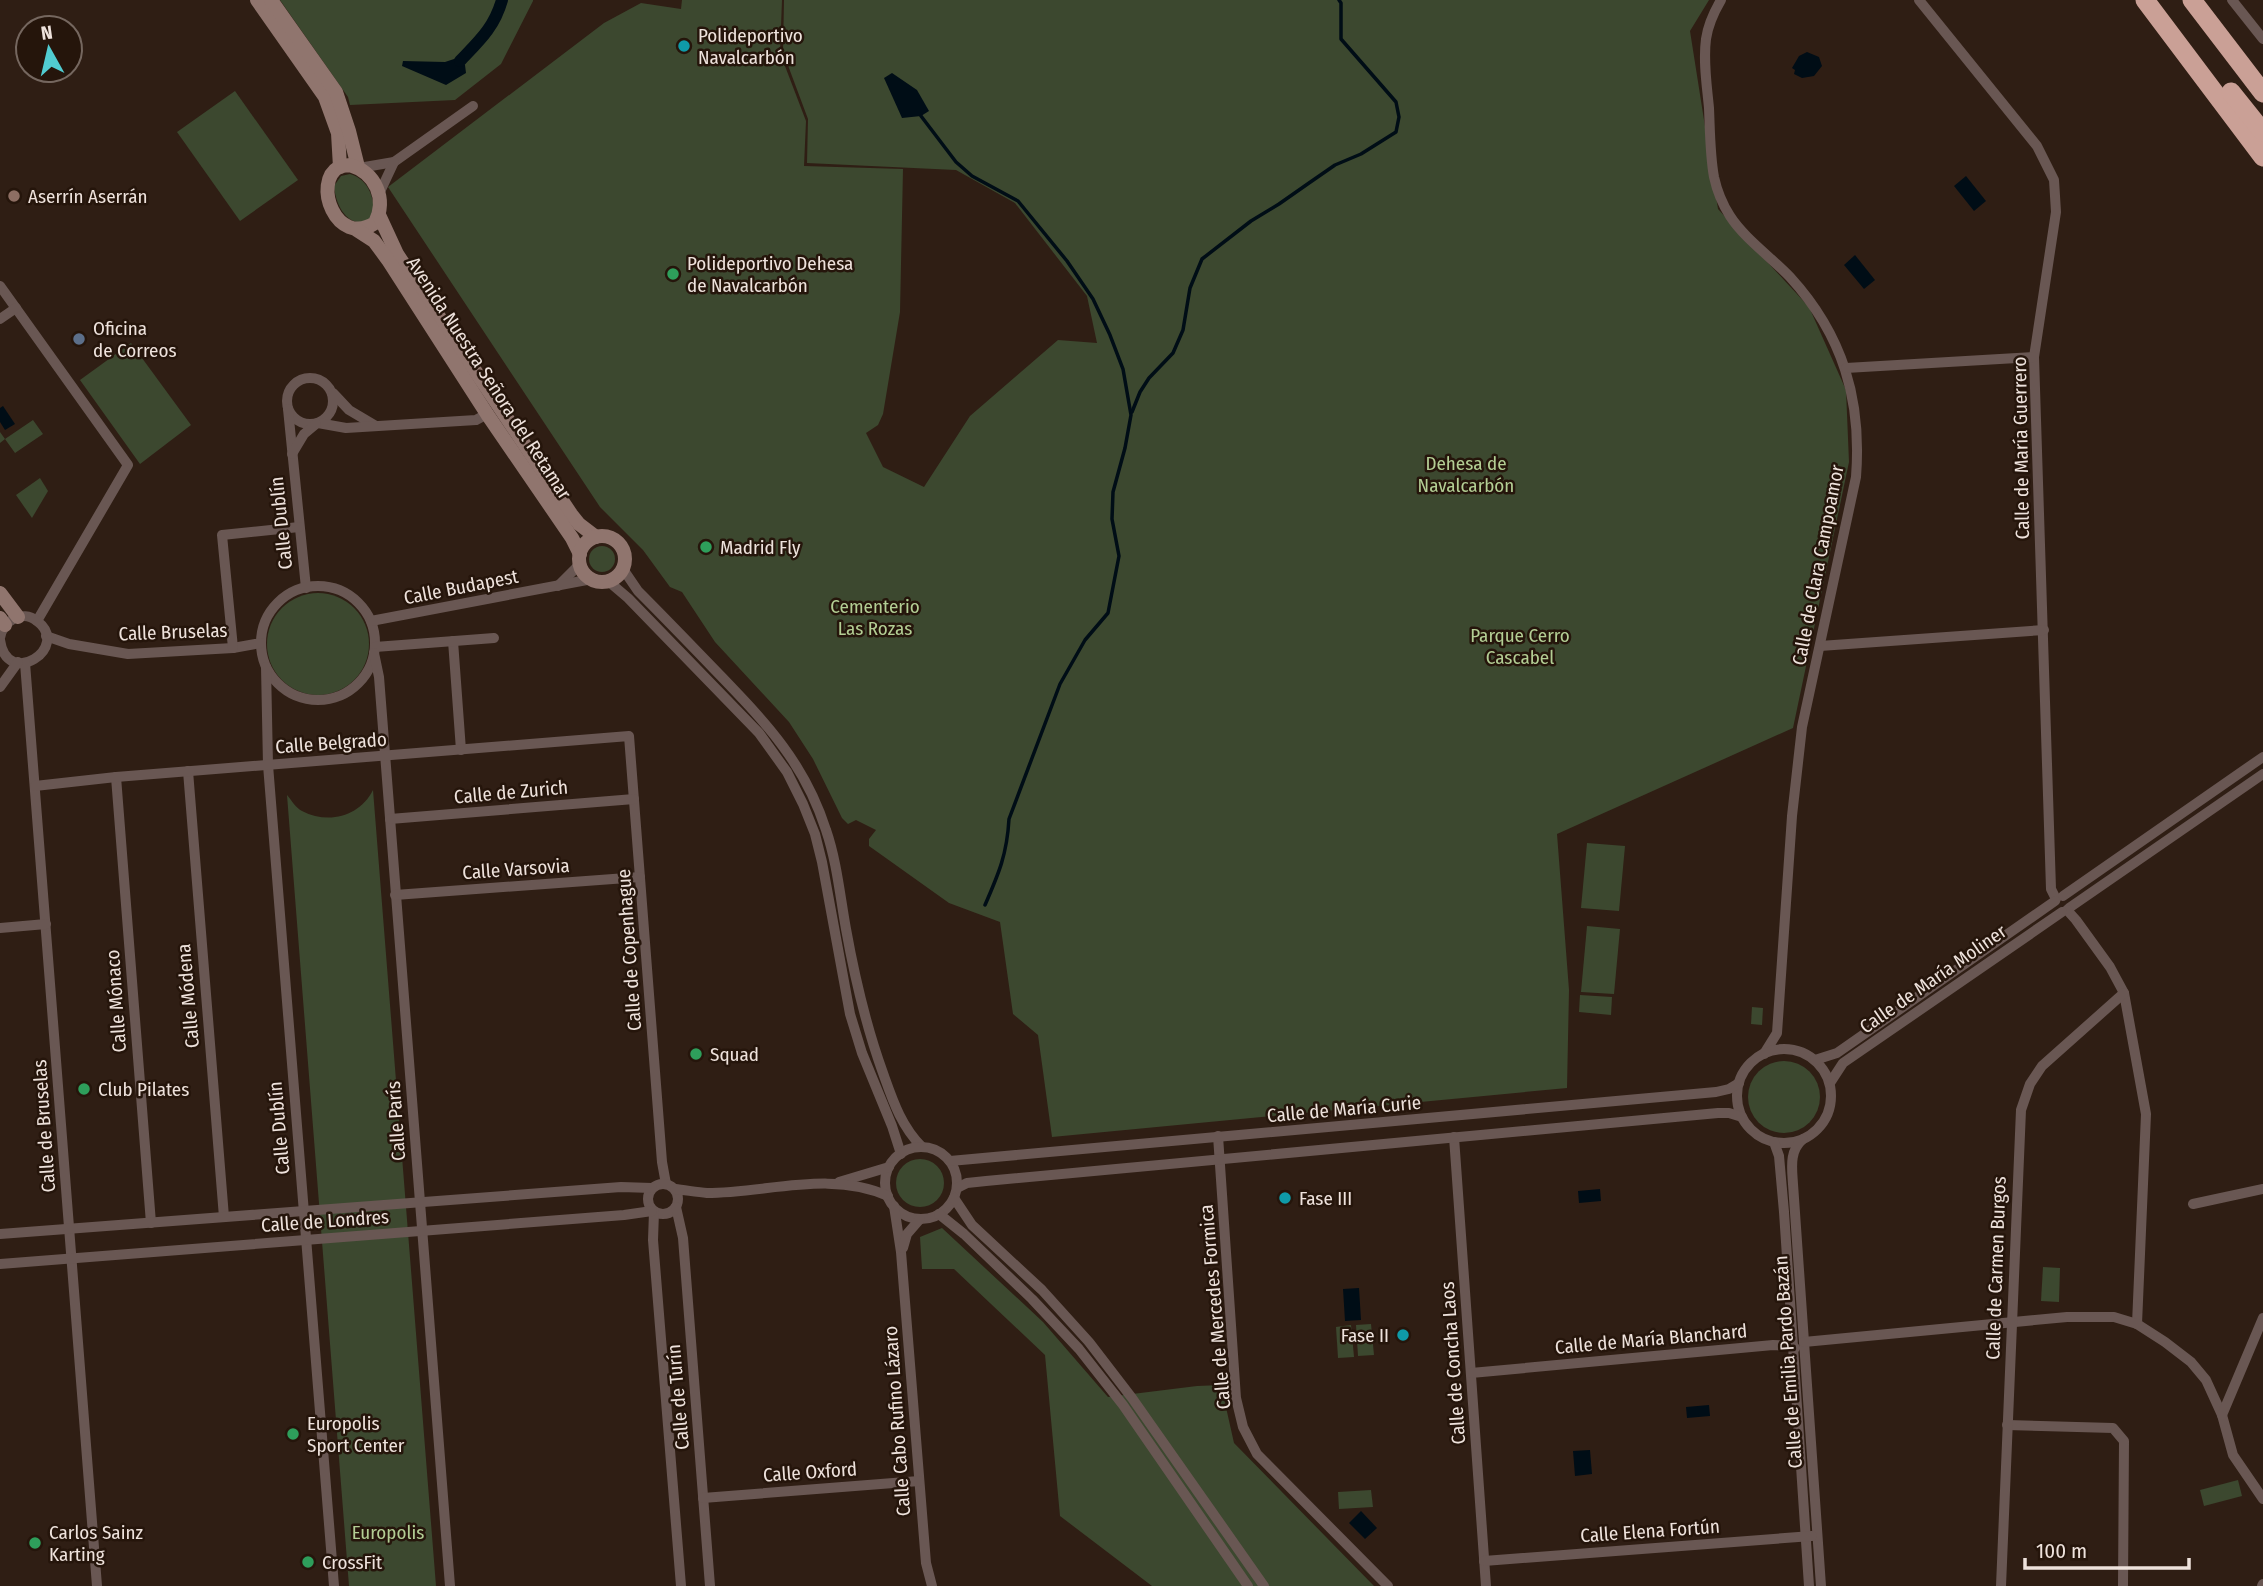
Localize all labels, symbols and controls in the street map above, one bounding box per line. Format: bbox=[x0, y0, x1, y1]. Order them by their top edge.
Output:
north arrow bbox=[14, 14, 84, 84]
text: N bbox=[39, 20, 54, 45]
place label: Polideportivo Navalcarbón bbox=[698, 24, 803, 69]
marker: Polideportivo Navalcarbón bbox=[676, 38, 692, 54]
place label: Aserrín Aserrán bbox=[28, 185, 148, 208]
marker: Aserrín Aserrán bbox=[6, 188, 22, 204]
street label: Avenida Nuestra Señora del Retamar bbox=[402, 252, 576, 504]
place label: Polideportivo Dehesa de Navalcarbón bbox=[687, 252, 853, 297]
marker: Polideportivo Dehesa de Navalcarbón bbox=[665, 266, 681, 282]
place label: Oficina de Correos bbox=[93, 317, 177, 362]
marker: Oficina de Correos bbox=[71, 331, 87, 347]
street label: Calle de María Guerrero bbox=[2008, 356, 2034, 540]
park label: Dehesa de Navalcarbón bbox=[1418, 452, 1514, 497]
street label: Calle de Clara Campoamor bbox=[1787, 462, 1849, 667]
street label: Calle Dublín bbox=[265, 475, 297, 571]
place label: Madrid Fly bbox=[720, 536, 801, 559]
marker: Madrid Fly bbox=[698, 539, 714, 555]
street label: Calle Budapest bbox=[402, 564, 521, 609]
park label: Cementerio Las Rozas bbox=[830, 595, 920, 640]
street label: Calle Bruselas bbox=[118, 619, 228, 645]
park label: Parque Cerro Cascabel bbox=[1470, 624, 1570, 669]
street label: Calle Belgrado bbox=[275, 728, 387, 758]
street label: Calle de Zurich bbox=[453, 776, 569, 808]
street label: Calle Varsovia bbox=[462, 854, 570, 884]
street label: Calle de Copenhague bbox=[612, 868, 646, 1032]
street label: Calle de María Moliner bbox=[1855, 920, 2011, 1038]
street label: Calle Módena bbox=[172, 943, 204, 1049]
street label: Calle Mónaco bbox=[101, 949, 131, 1053]
place label: Squad bbox=[710, 1043, 759, 1066]
marker: Squad bbox=[688, 1046, 704, 1062]
street label: Calle de Bruselas bbox=[28, 1059, 60, 1193]
place label: Club Pilates bbox=[98, 1078, 189, 1101]
street label: Calle París bbox=[382, 1080, 410, 1162]
marker: Club Pilates bbox=[76, 1081, 92, 1097]
street label: Calle Dublín bbox=[263, 1081, 295, 1175]
street label: Calle de María Curie bbox=[1266, 1091, 1422, 1127]
street label: Calle de Carmen Burgos bbox=[1981, 1176, 2011, 1360]
place label: Fase III bbox=[1299, 1187, 1352, 1210]
marker: Fase III bbox=[1277, 1190, 1293, 1206]
street label: Calle de Mercedes Formica bbox=[1195, 1204, 1235, 1410]
street label: Calle de Londres bbox=[260, 1205, 390, 1237]
street label: Calle de Emilia Pardo Bazán bbox=[1769, 1255, 1807, 1469]
street label: Calle de Concha Laos bbox=[1436, 1281, 1470, 1445]
street label: Calle de María Blanchard bbox=[1554, 1319, 1748, 1359]
place label: Fase II bbox=[1341, 1324, 1389, 1347]
street label: Calle Cabo Rufino Lázaro bbox=[879, 1325, 915, 1517]
marker: Fase II bbox=[1395, 1327, 1411, 1343]
street label: Calle de Turín bbox=[662, 1343, 694, 1451]
place label: Europolis Sport Center bbox=[307, 1412, 405, 1457]
marker: Europolis Sport Center bbox=[285, 1426, 301, 1442]
street label: Calle Oxford bbox=[762, 1457, 858, 1487]
street label: Calle Elena Fortún bbox=[1580, 1515, 1720, 1547]
place label: Carlos Sainz Karting bbox=[49, 1521, 143, 1566]
park label: Europolis bbox=[352, 1521, 424, 1544]
scale bar bbox=[2025, 1526, 2190, 1570]
marker: Carlos Sainz Karting bbox=[27, 1535, 43, 1551]
text: 100 m bbox=[2036, 1538, 2087, 1564]
place label: CrossFit bbox=[322, 1551, 383, 1574]
marker: CrossFit bbox=[300, 1554, 316, 1570]

